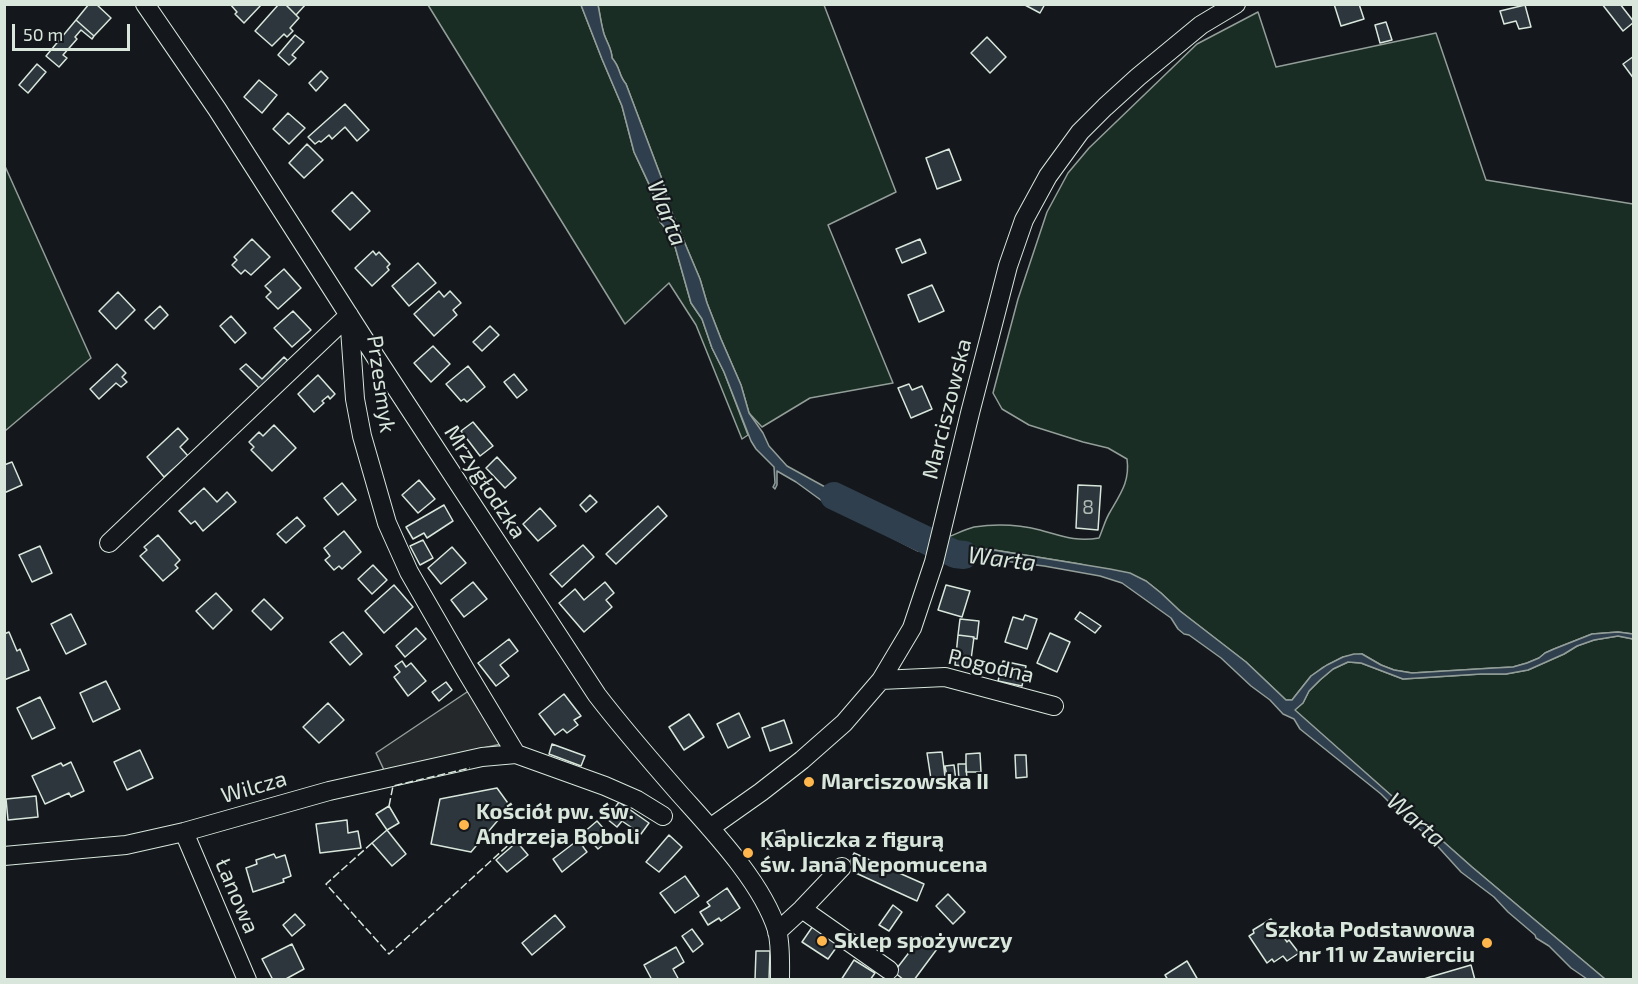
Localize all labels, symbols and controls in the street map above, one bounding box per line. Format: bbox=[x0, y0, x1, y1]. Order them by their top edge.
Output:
scale bar bbox=[15, 12, 134, 50]
text: 50 m bbox=[23, 23, 63, 45]
water label: Warta bbox=[641, 176, 693, 250]
street label: Przesmyk bbox=[361, 334, 401, 434]
street label: Marciszowska bbox=[917, 336, 977, 482]
street label: Mrzygłodzka bbox=[439, 420, 531, 544]
house number: 8 bbox=[1082, 495, 1094, 519]
water label: Warta bbox=[966, 541, 1038, 577]
street label: Pogodna bbox=[945, 643, 1037, 689]
street label: Wilcza bbox=[218, 765, 290, 809]
place label: Marciszowska II bbox=[821, 769, 989, 795]
marker: Marciszowska II bbox=[802, 775, 816, 789]
water label: Warta bbox=[1381, 787, 1451, 853]
place label: Kościół pw. św. Andrzeja Boboli bbox=[476, 799, 640, 850]
marker: Kościół pw. św. Andrzeja Boboli bbox=[457, 818, 471, 832]
place label: Kapliczka z figurą św. Jana Nepomucena bbox=[760, 827, 987, 878]
marker: Kapliczka z figurą św. Jana Nepomucena bbox=[741, 846, 755, 860]
street label: Łanowa bbox=[209, 855, 265, 937]
place label: Szkoła Podstawowa nr 11 w Zawierciu bbox=[1265, 917, 1475, 968]
place label: Sklep spożywczy bbox=[834, 928, 1012, 954]
marker: Sklep spożywczy bbox=[815, 934, 829, 948]
marker: Szkoła Podstawowa nr 11 w Zawierciu bbox=[1480, 936, 1494, 950]

